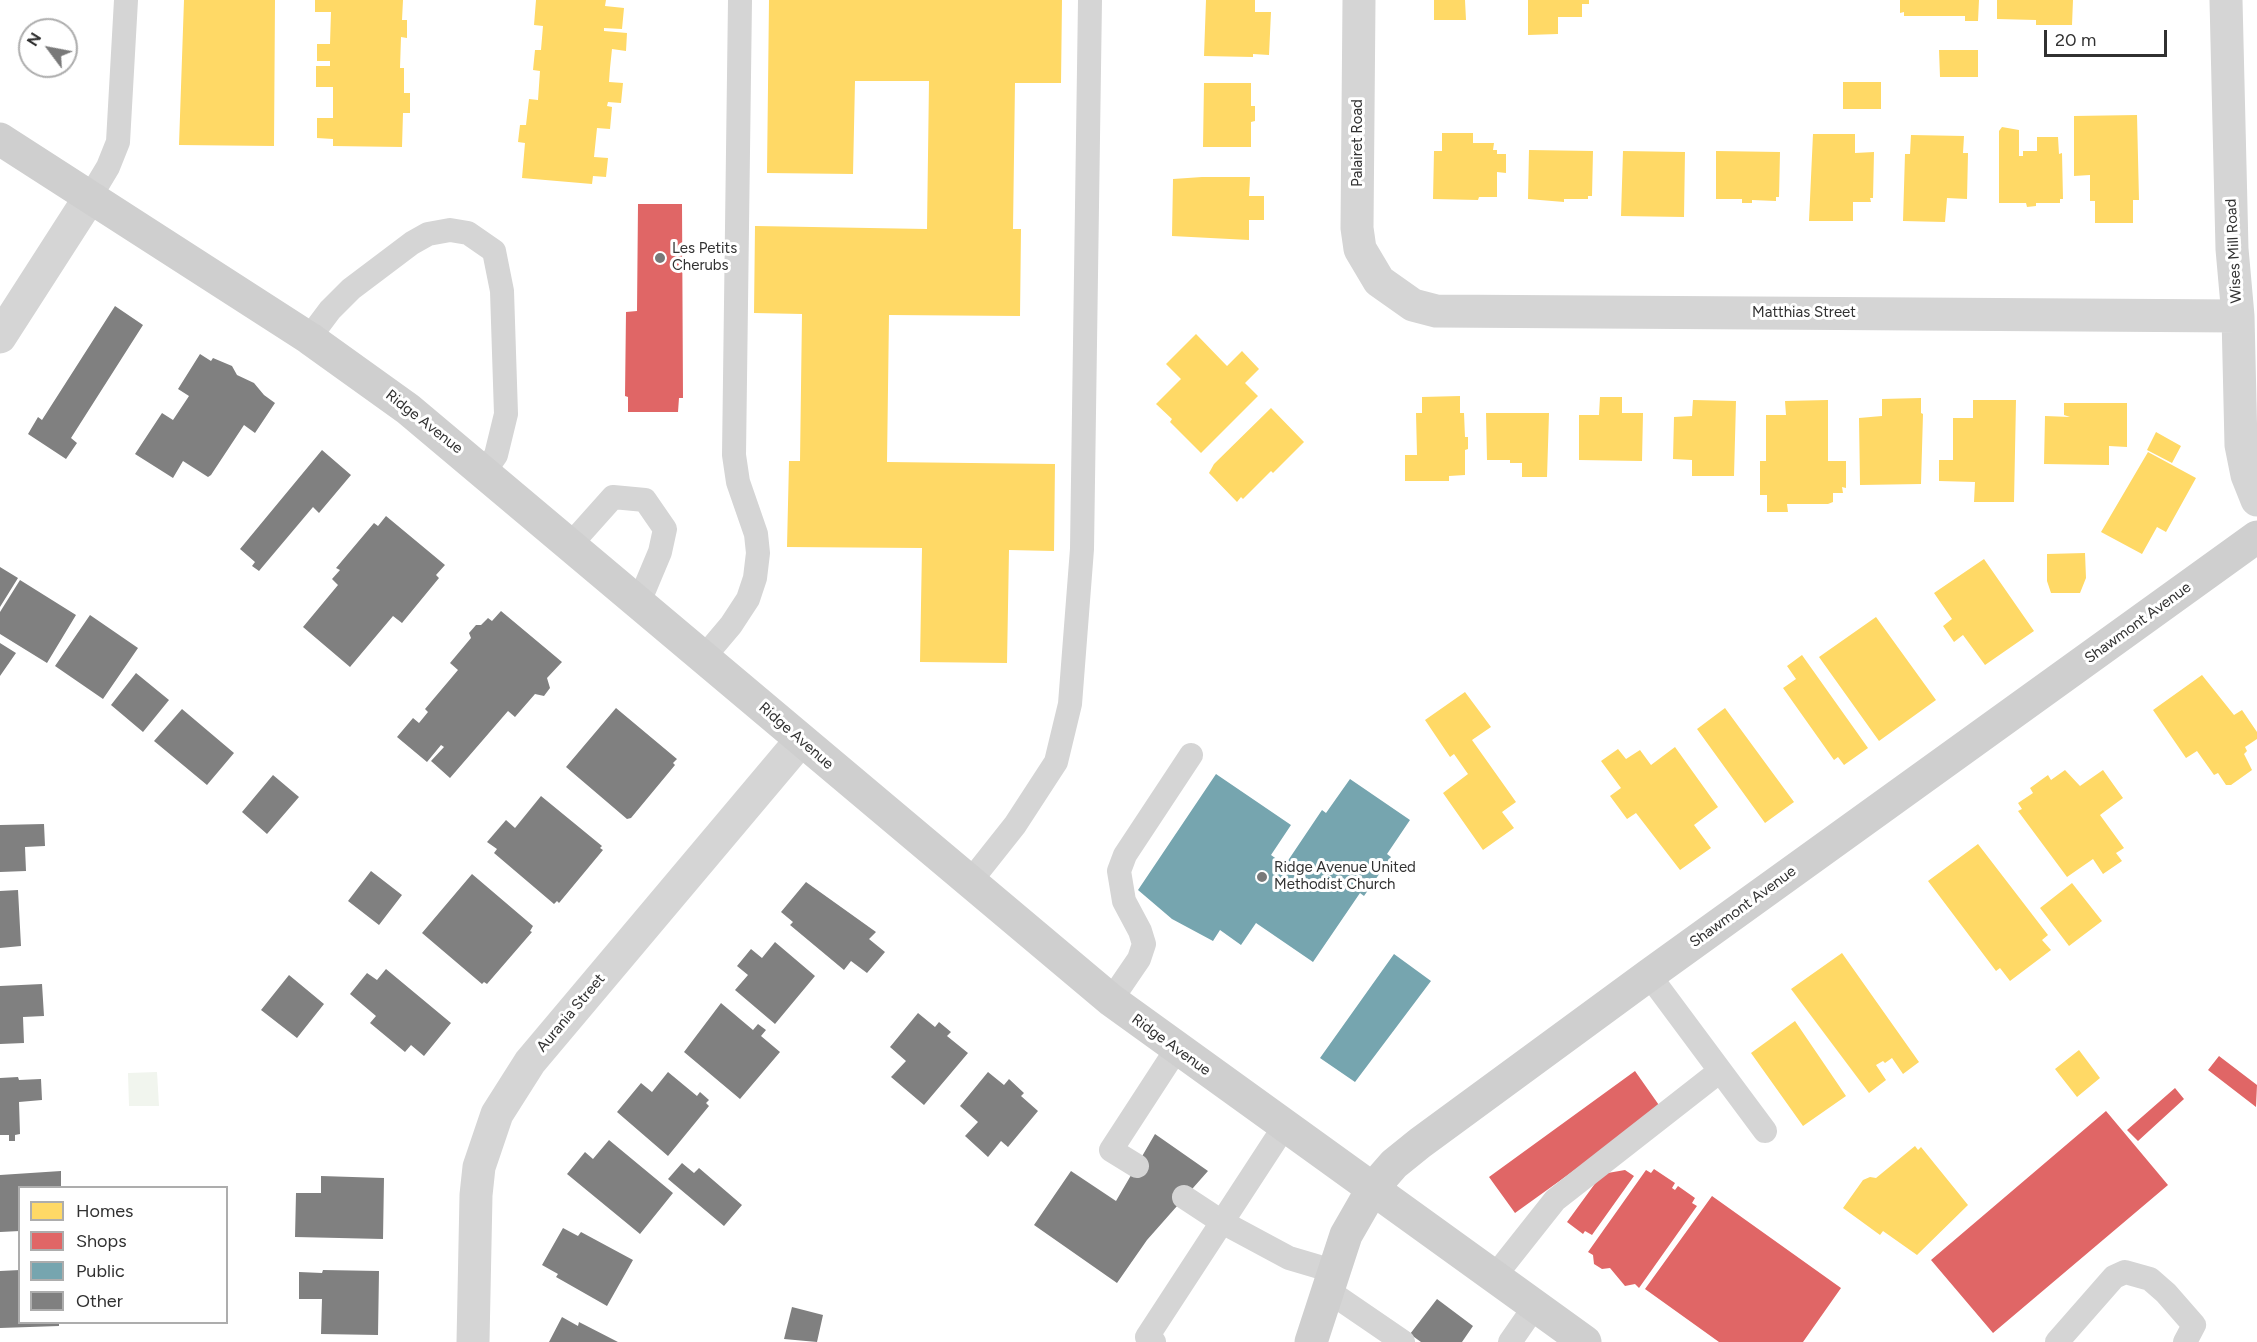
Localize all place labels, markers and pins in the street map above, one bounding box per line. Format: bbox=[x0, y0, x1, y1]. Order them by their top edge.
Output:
place label: Les Petits Cherubs bbox=[672, 240, 737, 275]
marker: Les Petits Cherubs bbox=[653, 251, 667, 265]
place label: Ridge Avenue United Methodist Church bbox=[1274, 859, 1416, 894]
marker: Ridge Avenue United Methodist Church bbox=[1255, 870, 1269, 884]

